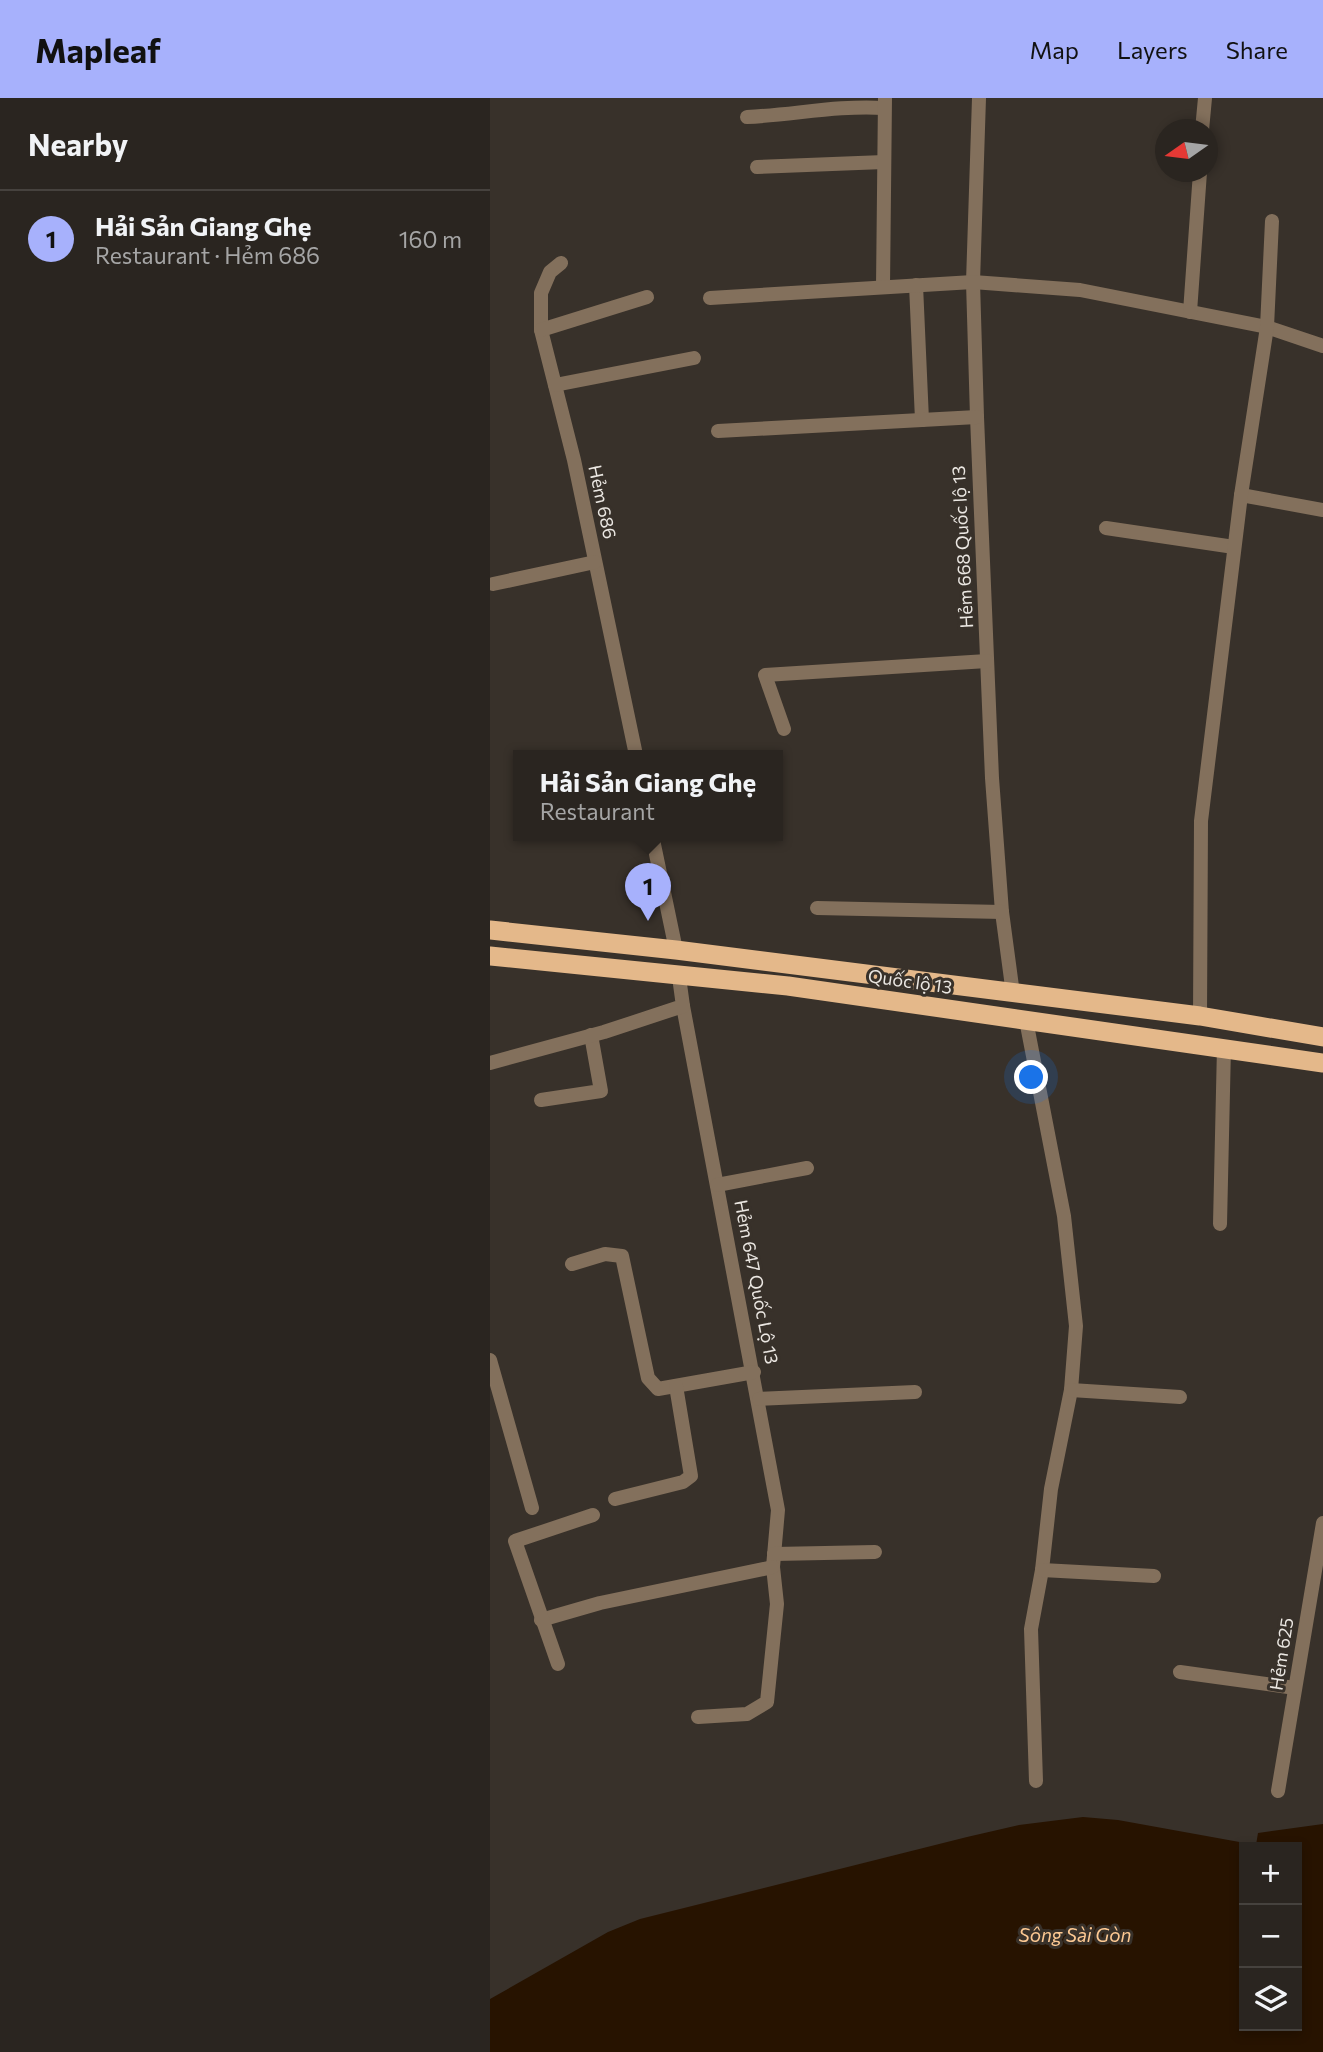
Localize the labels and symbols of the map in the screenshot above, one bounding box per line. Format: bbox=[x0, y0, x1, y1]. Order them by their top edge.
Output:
north arrow bbox=[1155, 119, 1218, 182]
street label: Hẻm 686 bbox=[584, 463, 622, 541]
street label: Hẻm 668 Quốc lộ 13 bbox=[947, 465, 977, 629]
pin: 1 bbox=[625, 863, 671, 921]
street label: Quốc lộ 13 bbox=[867, 964, 954, 998]
your location bbox=[1014, 1060, 1048, 1094]
street label: Hẻm 647 Quốc Lộ 13 bbox=[730, 1198, 784, 1366]
street label: Hẻm 625 bbox=[1264, 1616, 1298, 1692]
water label: Sông Sài Gòn bbox=[1018, 1923, 1132, 1946]

